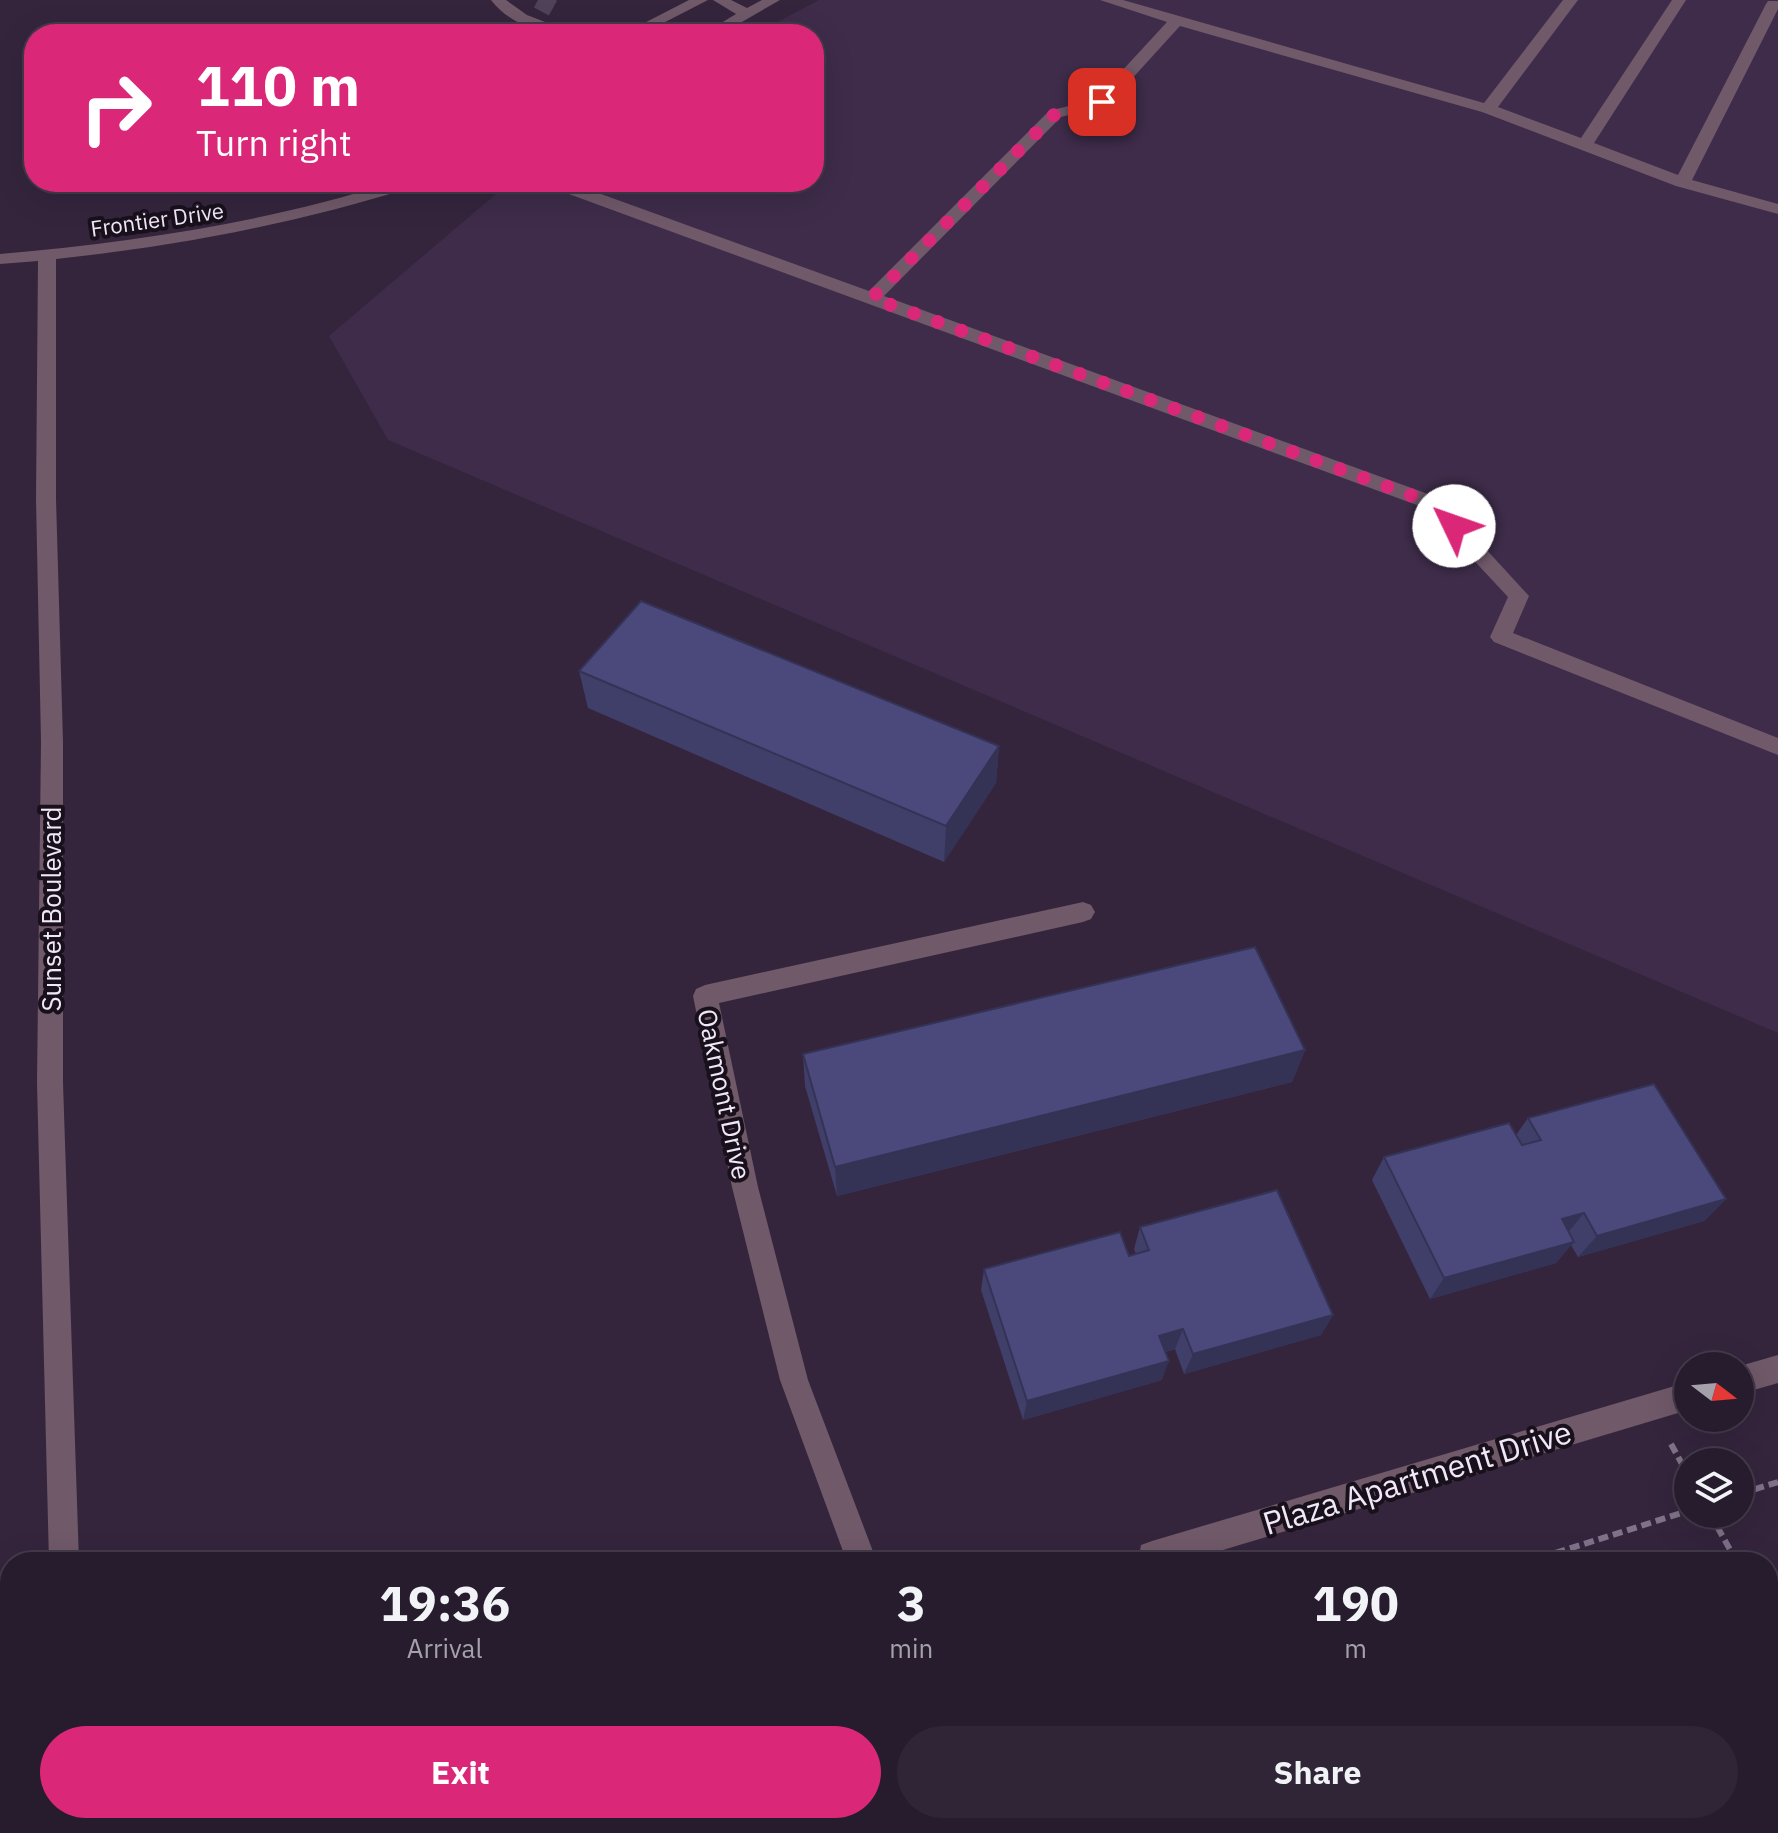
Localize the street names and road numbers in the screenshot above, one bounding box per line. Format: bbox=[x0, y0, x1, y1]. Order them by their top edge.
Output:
street label: Frontier Drive bbox=[88, 195, 226, 243]
street label: Sunset Boulevard bbox=[34, 806, 68, 1012]
street label: Oakmont Drive bbox=[690, 1006, 760, 1182]
street label: Plaza Apartment Drive bbox=[1258, 1410, 1576, 1544]

